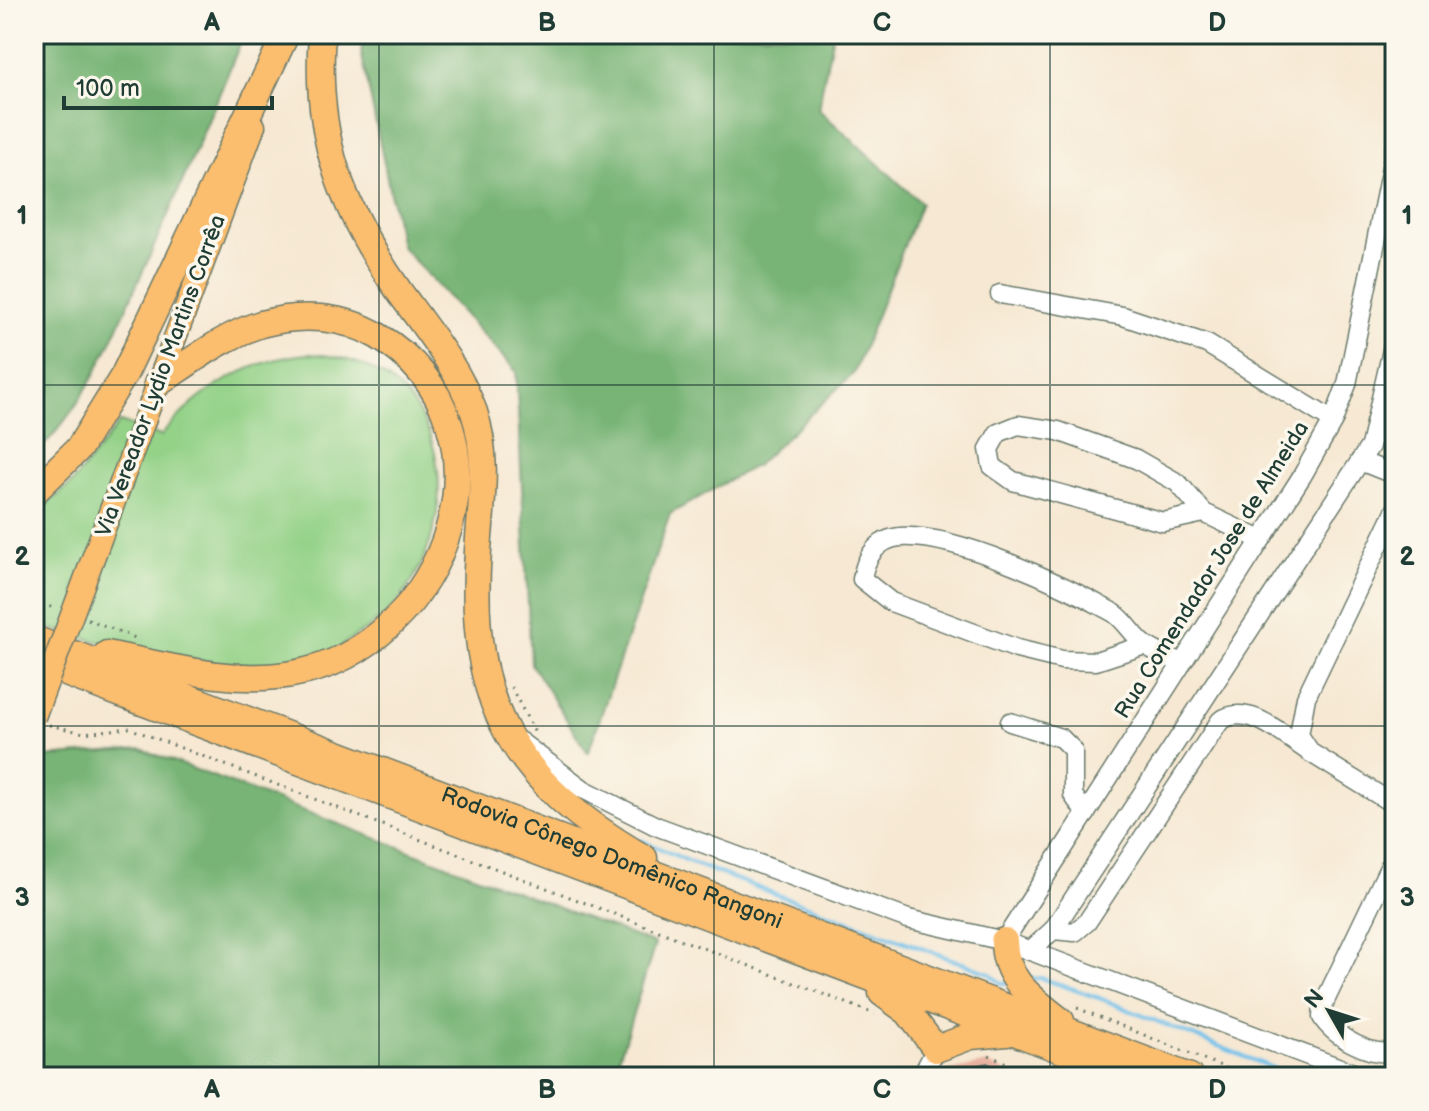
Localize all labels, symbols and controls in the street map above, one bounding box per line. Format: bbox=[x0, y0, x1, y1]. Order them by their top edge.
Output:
text: A bbox=[203, 8, 220, 39]
text: B bbox=[538, 8, 556, 39]
text: C bbox=[873, 8, 891, 39]
text: D bbox=[1208, 8, 1226, 39]
scale bar bbox=[64, 60, 272, 110]
text: 100 m bbox=[76, 74, 140, 103]
text: 1 bbox=[17, 201, 27, 232]
text: 1 bbox=[1402, 201, 1412, 232]
street label: Via Vereador Lydio Martins Corrêa bbox=[90, 211, 232, 541]
street label: Rua Comendador Jose de Almeida bbox=[1109, 416, 1315, 724]
text: 2 bbox=[14, 542, 30, 573]
text: 2 bbox=[1399, 542, 1415, 573]
street label: Rodovia Cônego Domênico Rangoni bbox=[437, 781, 786, 935]
text: 3 bbox=[14, 883, 30, 914]
text: 3 bbox=[1399, 883, 1415, 914]
north arrow bbox=[1289, 971, 1369, 1051]
text: N bbox=[1299, 984, 1330, 1014]
text: A bbox=[203, 1075, 220, 1106]
text: B bbox=[538, 1075, 556, 1106]
text: C bbox=[873, 1075, 891, 1106]
text: D bbox=[1208, 1075, 1226, 1106]

